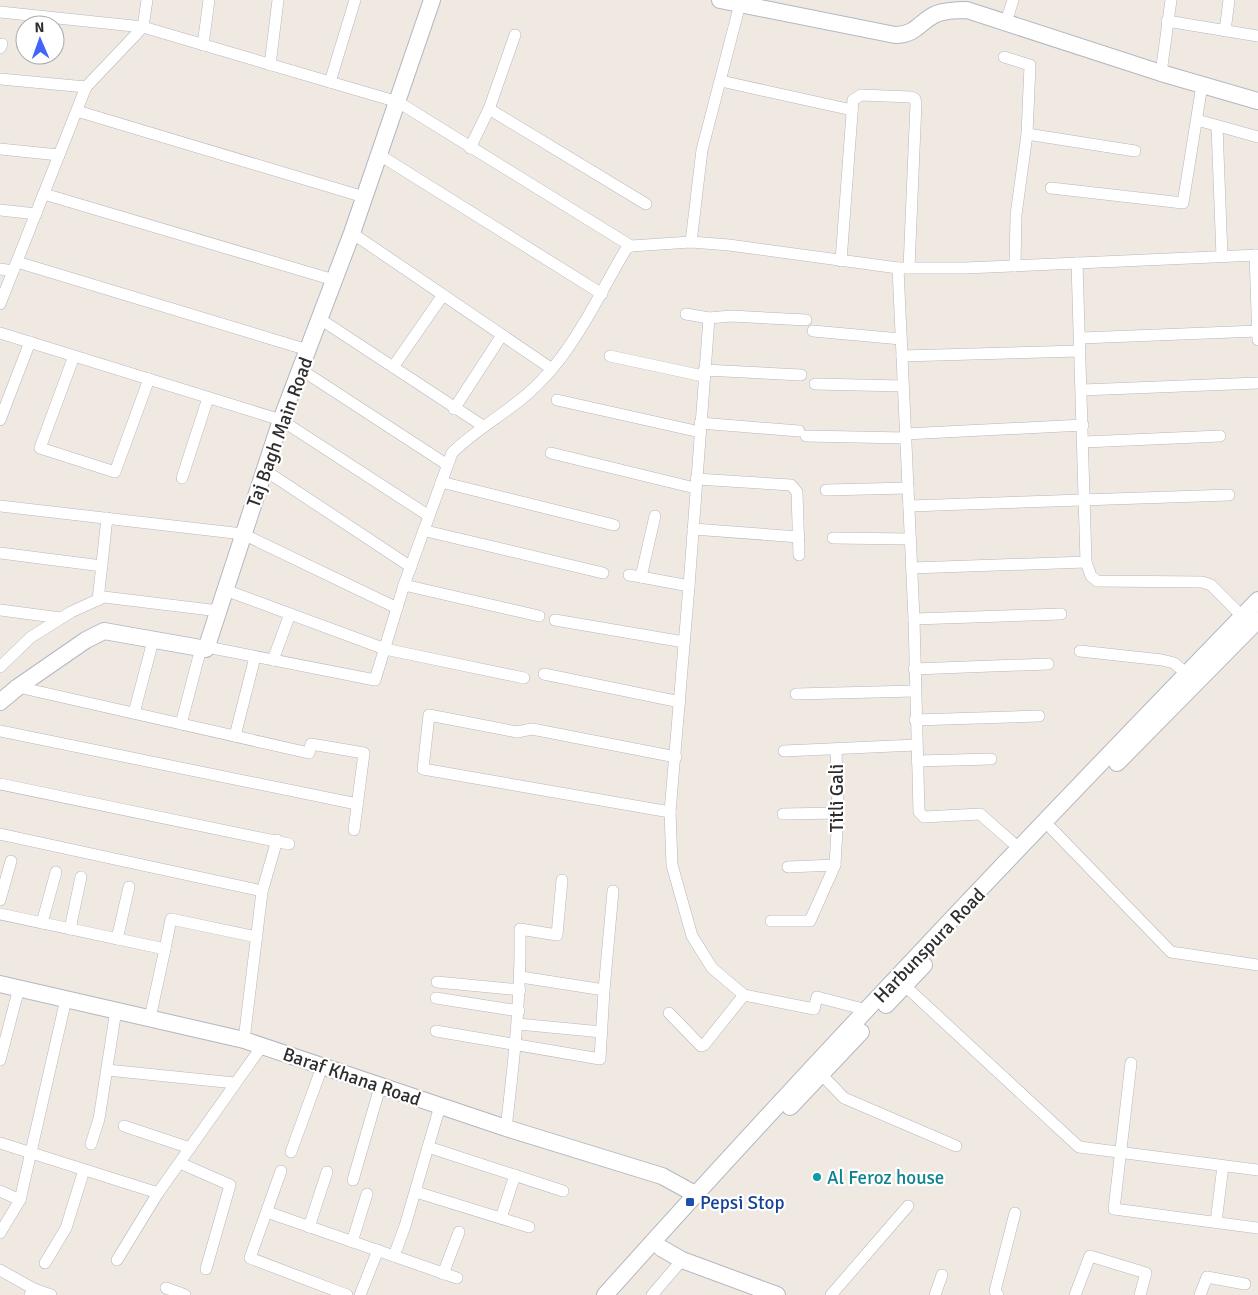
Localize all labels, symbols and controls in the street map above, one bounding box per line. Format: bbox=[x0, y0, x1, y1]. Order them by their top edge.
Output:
north arrow bbox=[15, 15, 65, 65]
text: N bbox=[34, 19, 45, 36]
street label: Taj Bagh Main Road bbox=[242, 354, 318, 511]
street label: Titli Gali bbox=[825, 764, 849, 832]
street label: Harbunspura Road bbox=[869, 883, 991, 1008]
street label: Baraf Khana Road bbox=[280, 1042, 424, 1112]
place label: Al Feroz house bbox=[827, 1166, 944, 1190]
marker: Al Feroz house bbox=[811, 1171, 823, 1183]
place label: Pepsi Stop bbox=[700, 1191, 785, 1215]
marker: Pepsi Stop bbox=[684, 1196, 696, 1208]

